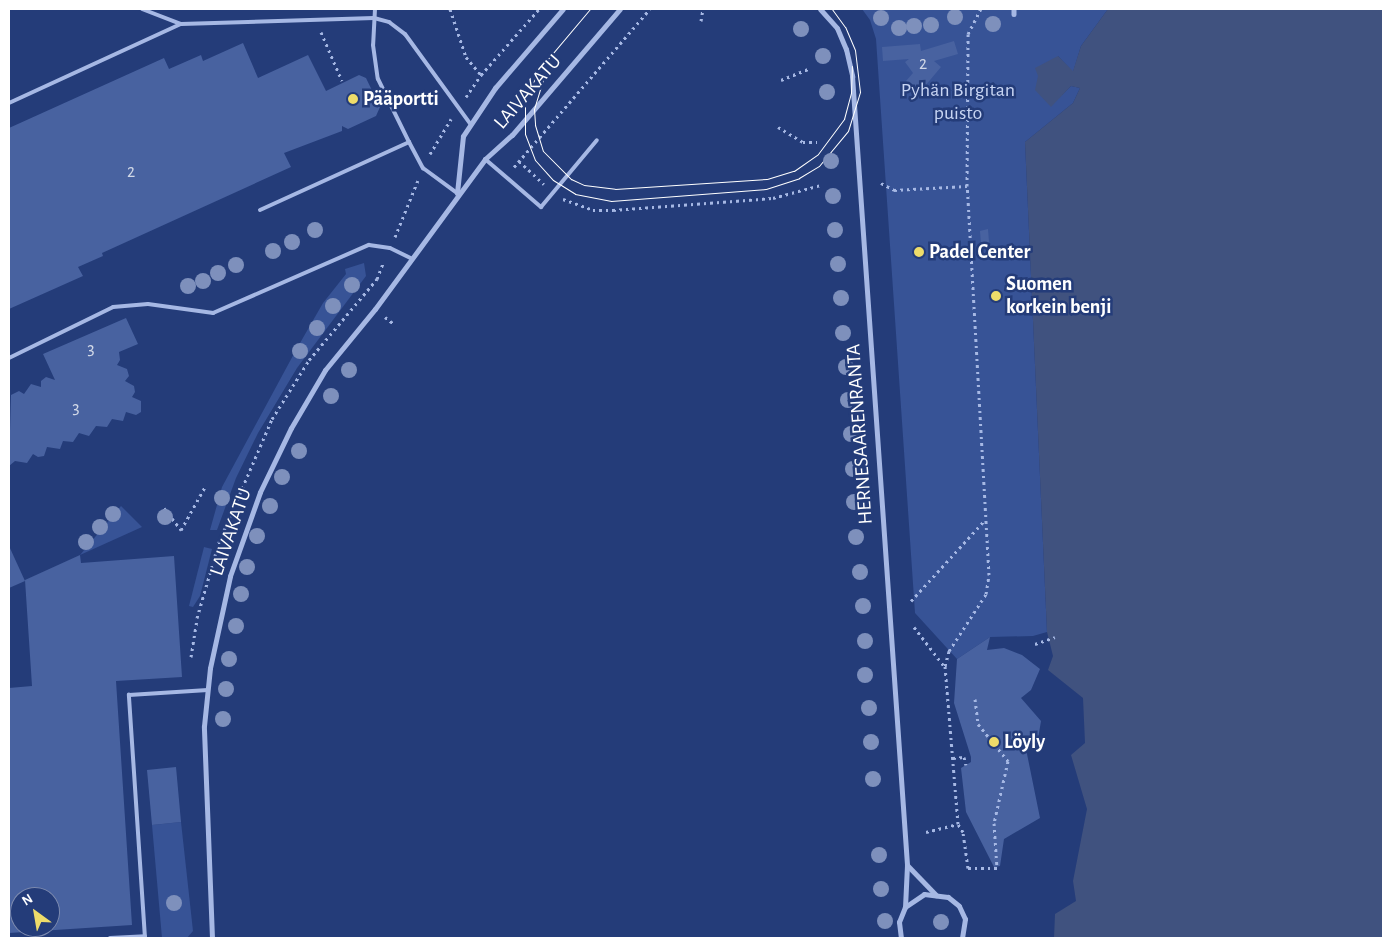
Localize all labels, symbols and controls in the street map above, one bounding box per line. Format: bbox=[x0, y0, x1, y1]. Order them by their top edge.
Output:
street label: LAIVAKATU bbox=[489, 50, 567, 134]
house number: 2 bbox=[919, 53, 927, 75]
park label: Pyhän Birgitan puisto bbox=[901, 78, 1015, 125]
place label: Pääportti bbox=[363, 87, 439, 111]
marker: Pääportti bbox=[347, 93, 359, 105]
house number: 2 bbox=[127, 161, 135, 183]
place label: Padel Center bbox=[929, 240, 1030, 264]
marker: Padel Center bbox=[913, 246, 925, 258]
place label: Suomen korkein benji bbox=[1006, 272, 1111, 319]
marker: Suomen korkein benji bbox=[990, 290, 1002, 302]
house number: 3 bbox=[87, 338, 95, 360]
street label: HERNESAARENRANTA bbox=[842, 343, 878, 525]
house number: 3 bbox=[72, 397, 80, 419]
street label: LAIVAKATU bbox=[205, 485, 257, 579]
place label: Löyly bbox=[1004, 730, 1045, 754]
marker: Löyly bbox=[988, 736, 1000, 748]
north arrow bbox=[10, 887, 60, 937]
text: N bbox=[20, 892, 35, 909]

